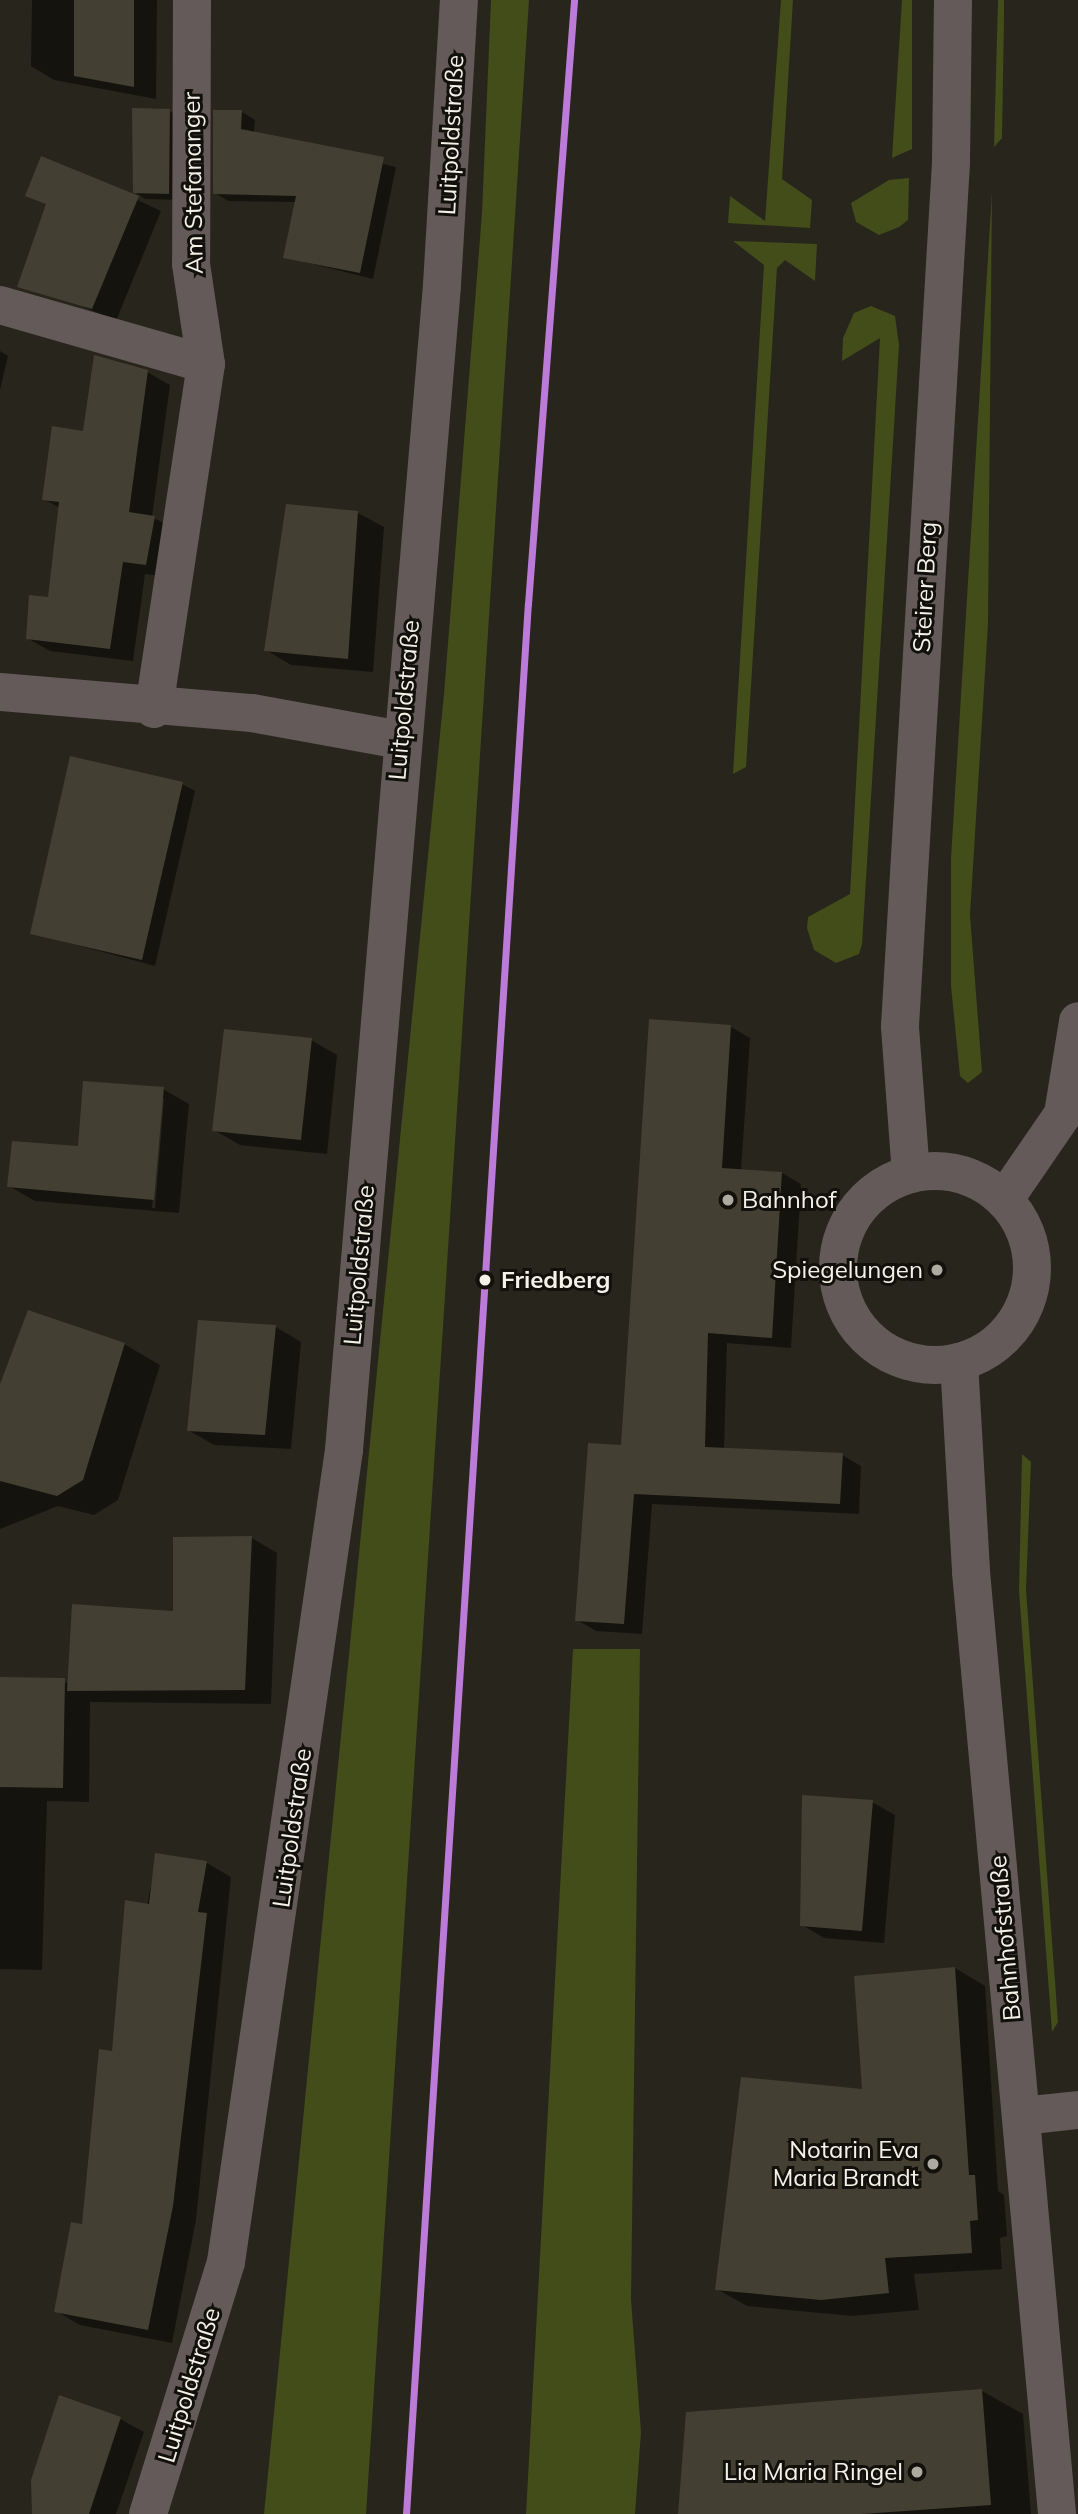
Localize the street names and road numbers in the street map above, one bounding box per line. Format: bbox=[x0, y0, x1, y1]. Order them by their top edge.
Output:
street label: Luitpoldstraße bbox=[432, 54, 470, 216]
street label: Am Stefananger bbox=[177, 92, 209, 274]
street label: Steirer Berg bbox=[907, 521, 943, 653]
street label: Luitpoldstraße bbox=[383, 619, 425, 781]
street label: Luitpoldstraße bbox=[338, 1184, 380, 1346]
street label: Luitpoldstraße bbox=[267, 1747, 317, 1909]
street label: Bahnhofstraße bbox=[983, 1854, 1027, 2022]
street label: Luitpoldstraße bbox=[152, 2304, 226, 2466]

